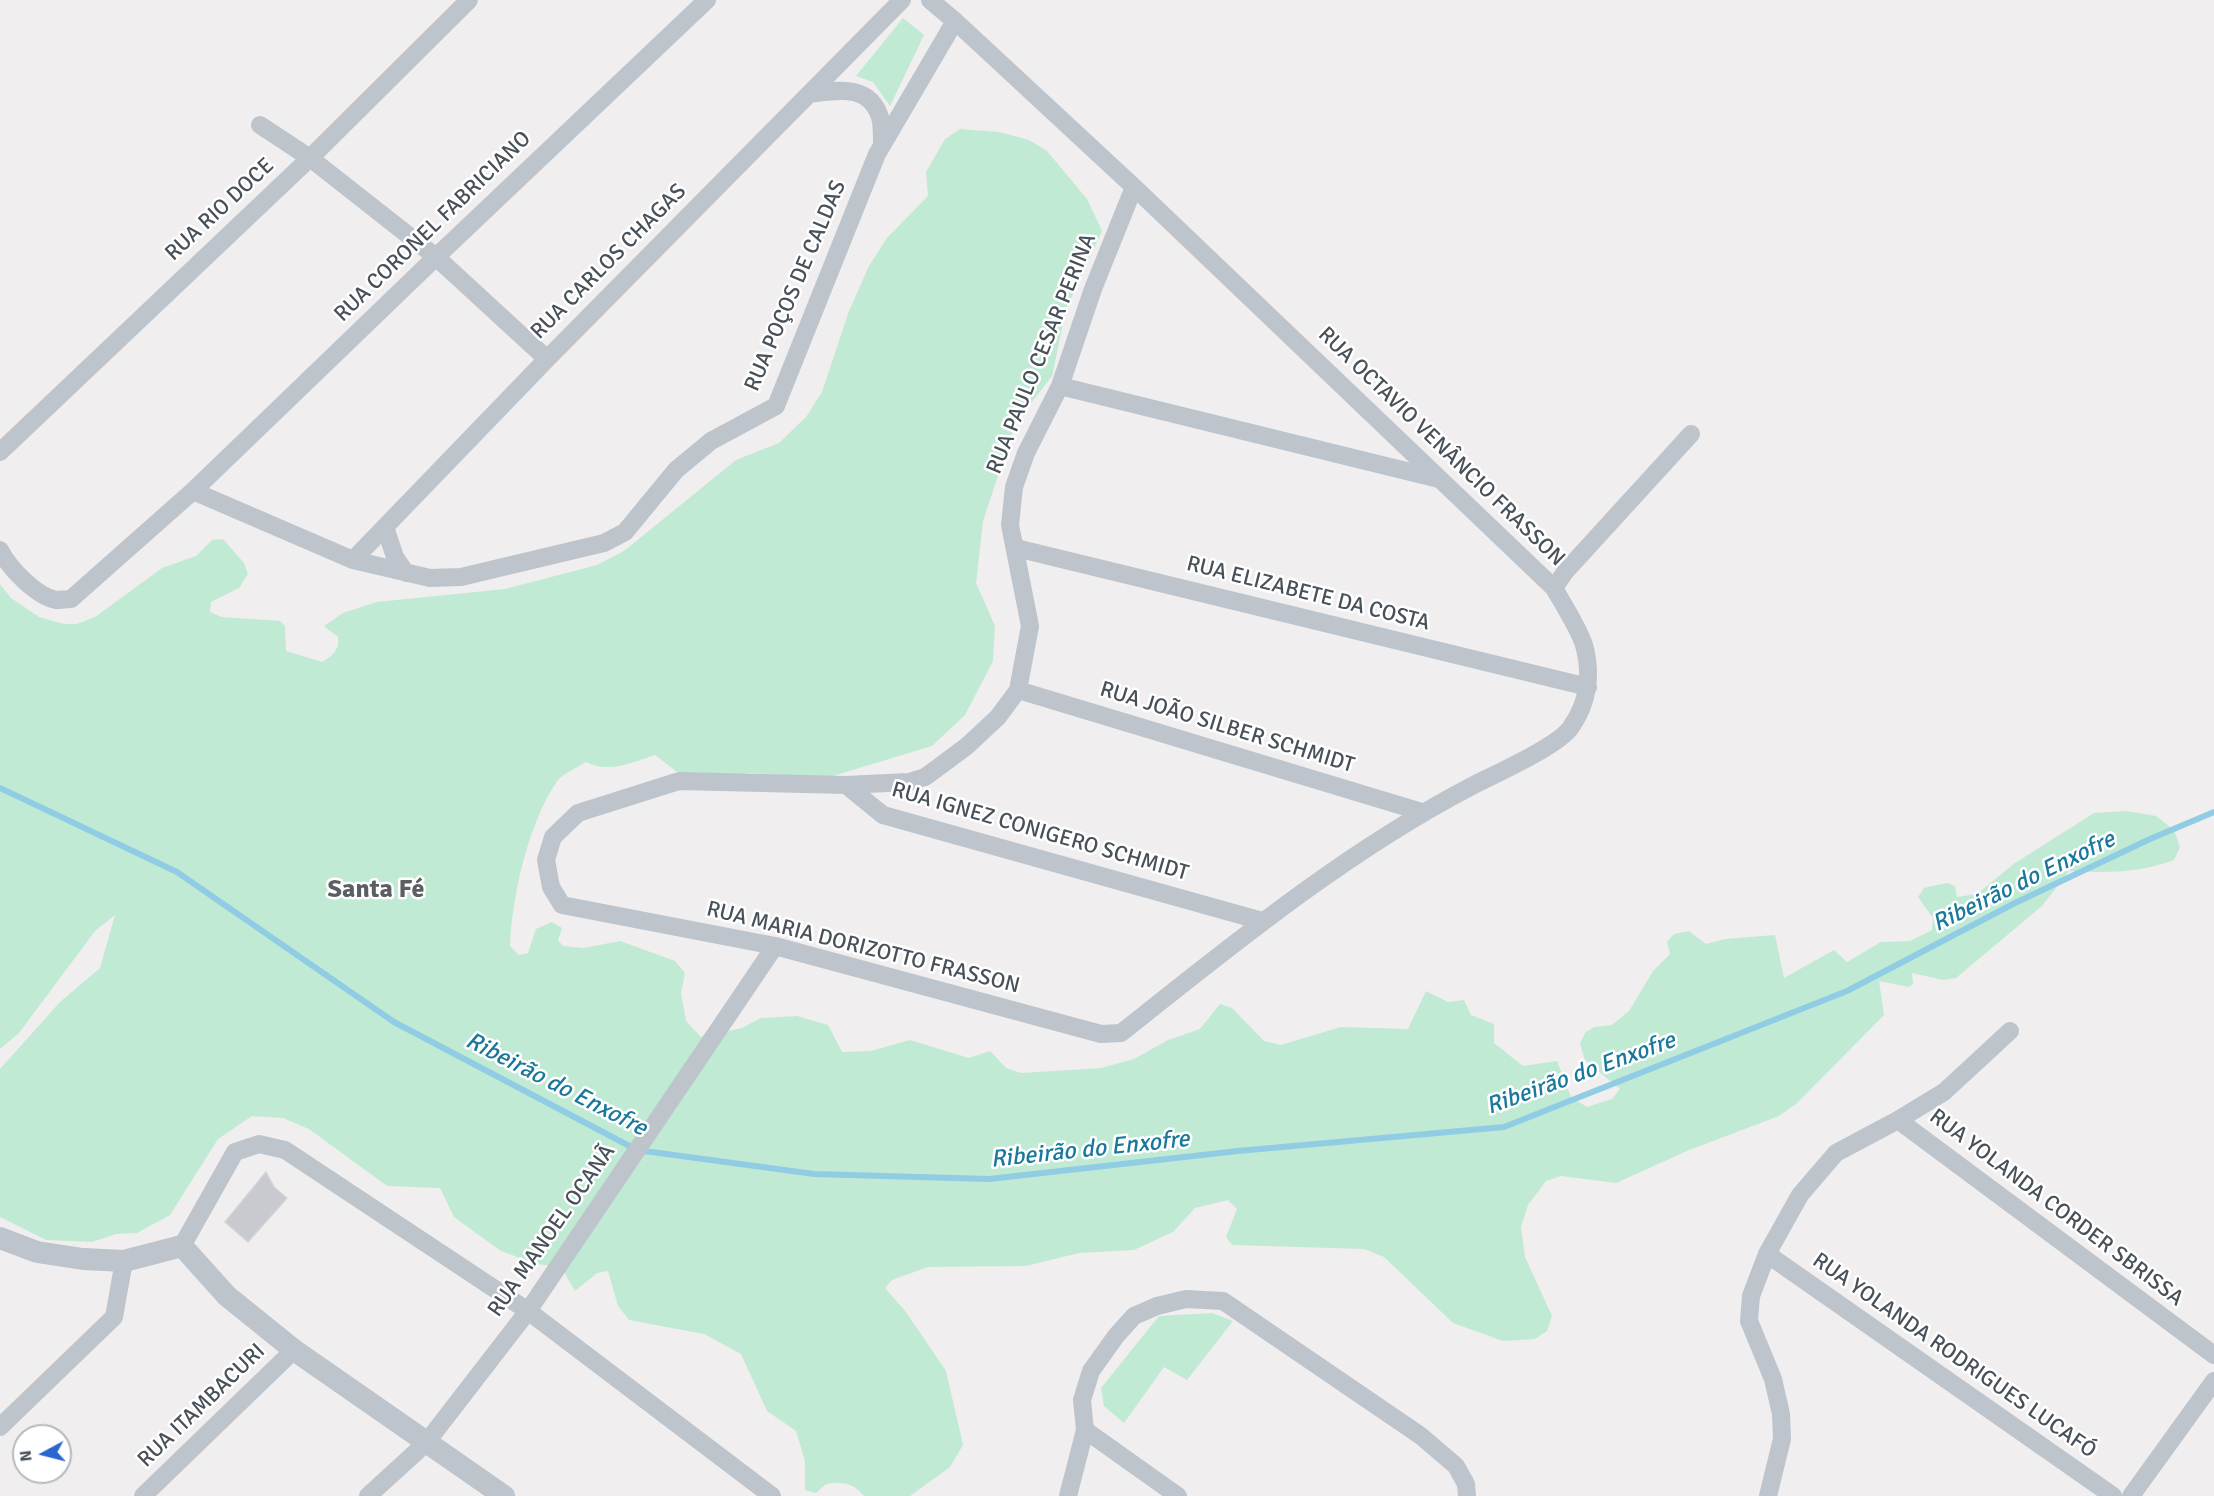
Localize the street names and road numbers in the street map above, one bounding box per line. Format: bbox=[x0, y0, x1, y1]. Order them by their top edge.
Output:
street label: RUA CORONEL FABRICIANO bbox=[329, 126, 537, 328]
street label: RUA RIO DOCE bbox=[160, 153, 280, 267]
street label: RUA POÇOS DE CALDAS bbox=[740, 177, 852, 395]
street label: RUA CARLOS CHAGAS bbox=[526, 179, 692, 345]
street label: RUA PAULO CESAR PERINA bbox=[982, 230, 1102, 478]
street label: RUA OCTAVIO VENÂNCIO FRASSON bbox=[1312, 322, 1570, 572]
street label: RUA ELIZABETE DA COSTA bbox=[1184, 551, 1432, 637]
street label: RUA JOÃO SILBER SCHMIDT bbox=[1097, 677, 1357, 779]
street label: RUA IGNEZ CONIGERO SCHMIDT bbox=[888, 777, 1192, 887]
street label: RUA MARIA DORIZOTTO FRASSON bbox=[704, 896, 1022, 1000]
street label: RUA YOLANDA CORDER SBRISSA bbox=[1924, 1104, 2188, 1312]
street label: RUA MANOEL OCANÃ bbox=[483, 1140, 621, 1322]
street label: RUA YOLANDA RODRIGUES LUCAFÓ bbox=[1807, 1248, 2101, 1464]
street label: RUA ITAMBACURI bbox=[133, 1339, 271, 1473]

